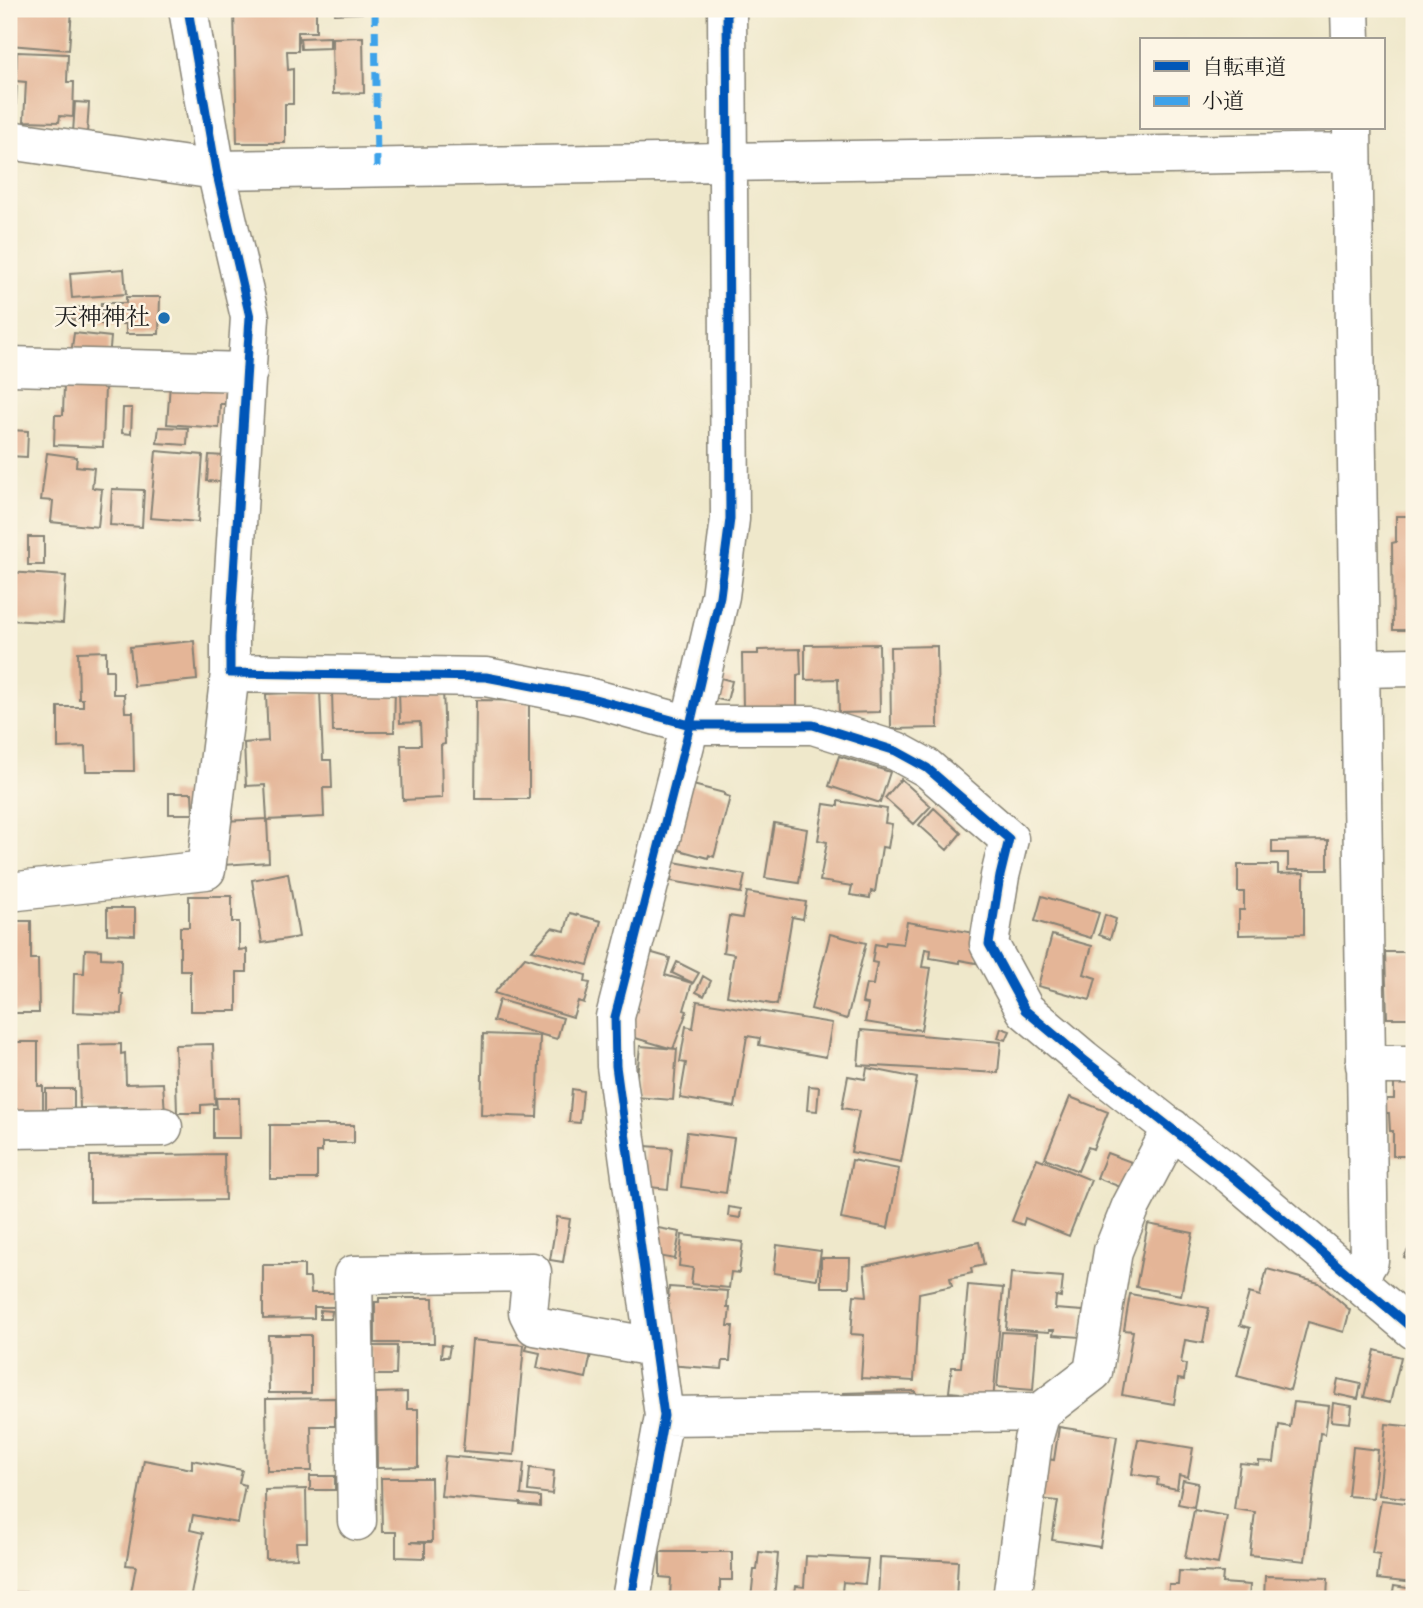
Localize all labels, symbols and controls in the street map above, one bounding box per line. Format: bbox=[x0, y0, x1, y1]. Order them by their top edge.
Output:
legend bbox=[1140, 38, 1384, 130]
text: 自転車道 bbox=[1202, 55, 1286, 82]
text: 小道 bbox=[1202, 89, 1244, 116]
place label: 天神神社 bbox=[54, 303, 150, 334]
marker: 天神神社 bbox=[156, 310, 172, 326]

